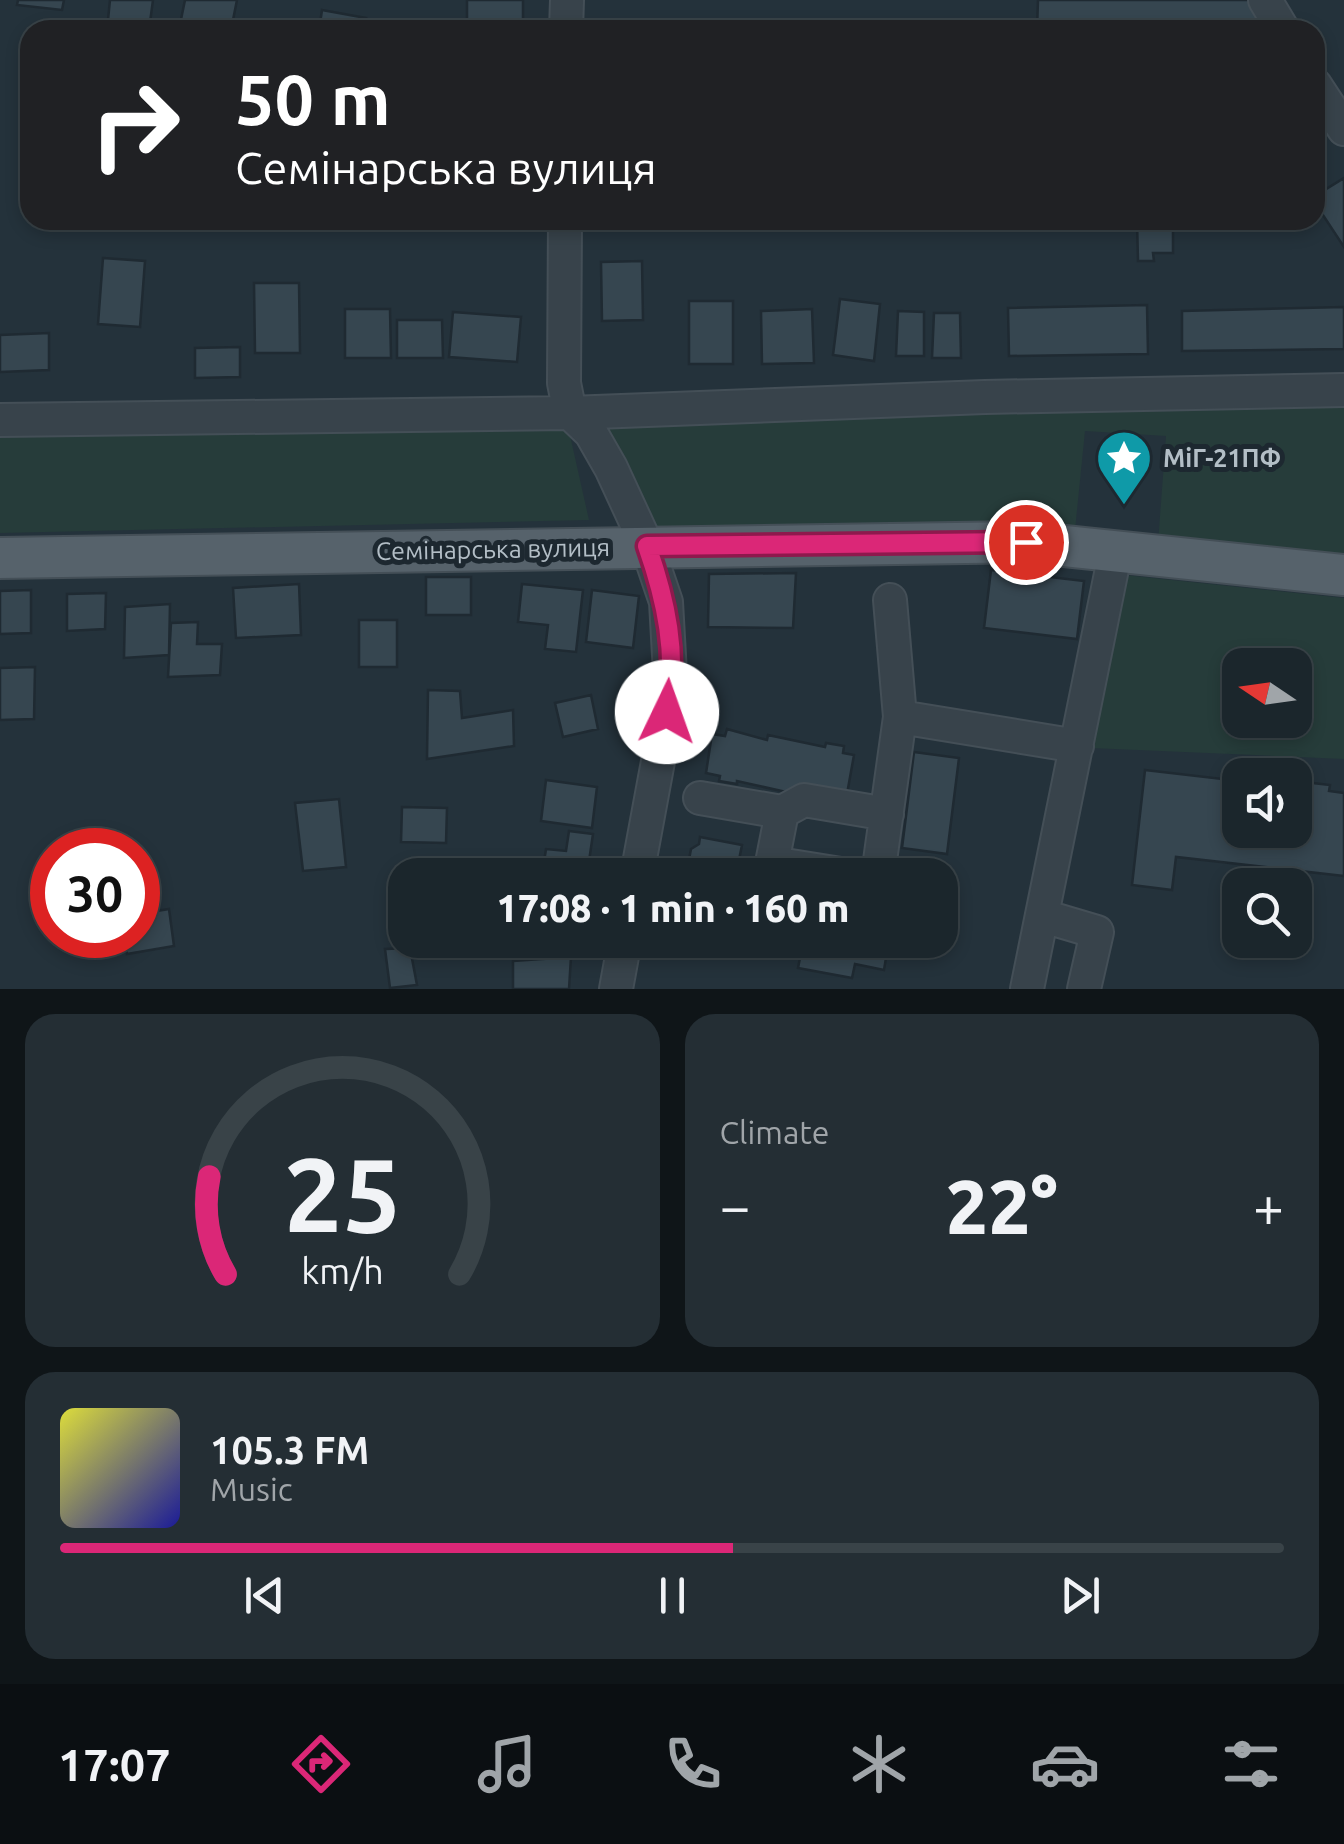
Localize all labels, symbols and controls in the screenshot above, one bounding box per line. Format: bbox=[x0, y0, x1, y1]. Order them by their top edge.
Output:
icon: right bbox=[70, 60, 200, 190]
text: 50 m bbox=[235, 60, 391, 138]
text: Семінарська вулиця bbox=[235, 142, 657, 193]
place icon: МіГ-21ПФ bbox=[1094, 428, 1154, 507]
place label: МіГ-21ПФ bbox=[1163, 444, 1281, 472]
pin bbox=[984, 500, 1069, 585]
icon: arrive bbox=[999, 515, 1054, 570]
street label: Семінарська вулиця bbox=[376, 533, 610, 565]
north arrow bbox=[1222, 648, 1312, 738]
map controls bbox=[1222, 648, 1312, 958]
position arrow bbox=[615, 660, 719, 764]
button: sound bbox=[1222, 758, 1312, 848]
speed limit sign: 30 bbox=[30, 828, 160, 958]
button: search bbox=[1222, 868, 1312, 958]
text: 17:08 · 1 min · 160 m bbox=[496, 887, 850, 929]
text: Climate bbox=[720, 1114, 830, 1150]
text: 25 bbox=[284, 1135, 401, 1252]
text: 22° bbox=[946, 1164, 1058, 1248]
text: − bbox=[720, 1175, 751, 1236]
text: + bbox=[1253, 1175, 1284, 1236]
text: km/h bbox=[301, 1251, 384, 1291]
text: 105.3 FM bbox=[210, 1429, 369, 1471]
text: Music bbox=[210, 1471, 293, 1507]
icon: previous bbox=[237, 1568, 292, 1623]
icon: pause bbox=[645, 1568, 700, 1623]
icon: next bbox=[1053, 1568, 1108, 1623]
icon: directions bbox=[286, 1729, 356, 1799]
icon: music bbox=[472, 1729, 542, 1799]
icon: phone bbox=[658, 1729, 728, 1799]
icon: climate bbox=[844, 1729, 914, 1799]
icon: car bbox=[1030, 1729, 1100, 1799]
icon: filters bbox=[1216, 1729, 1286, 1799]
text: 17:07 bbox=[58, 1739, 171, 1790]

